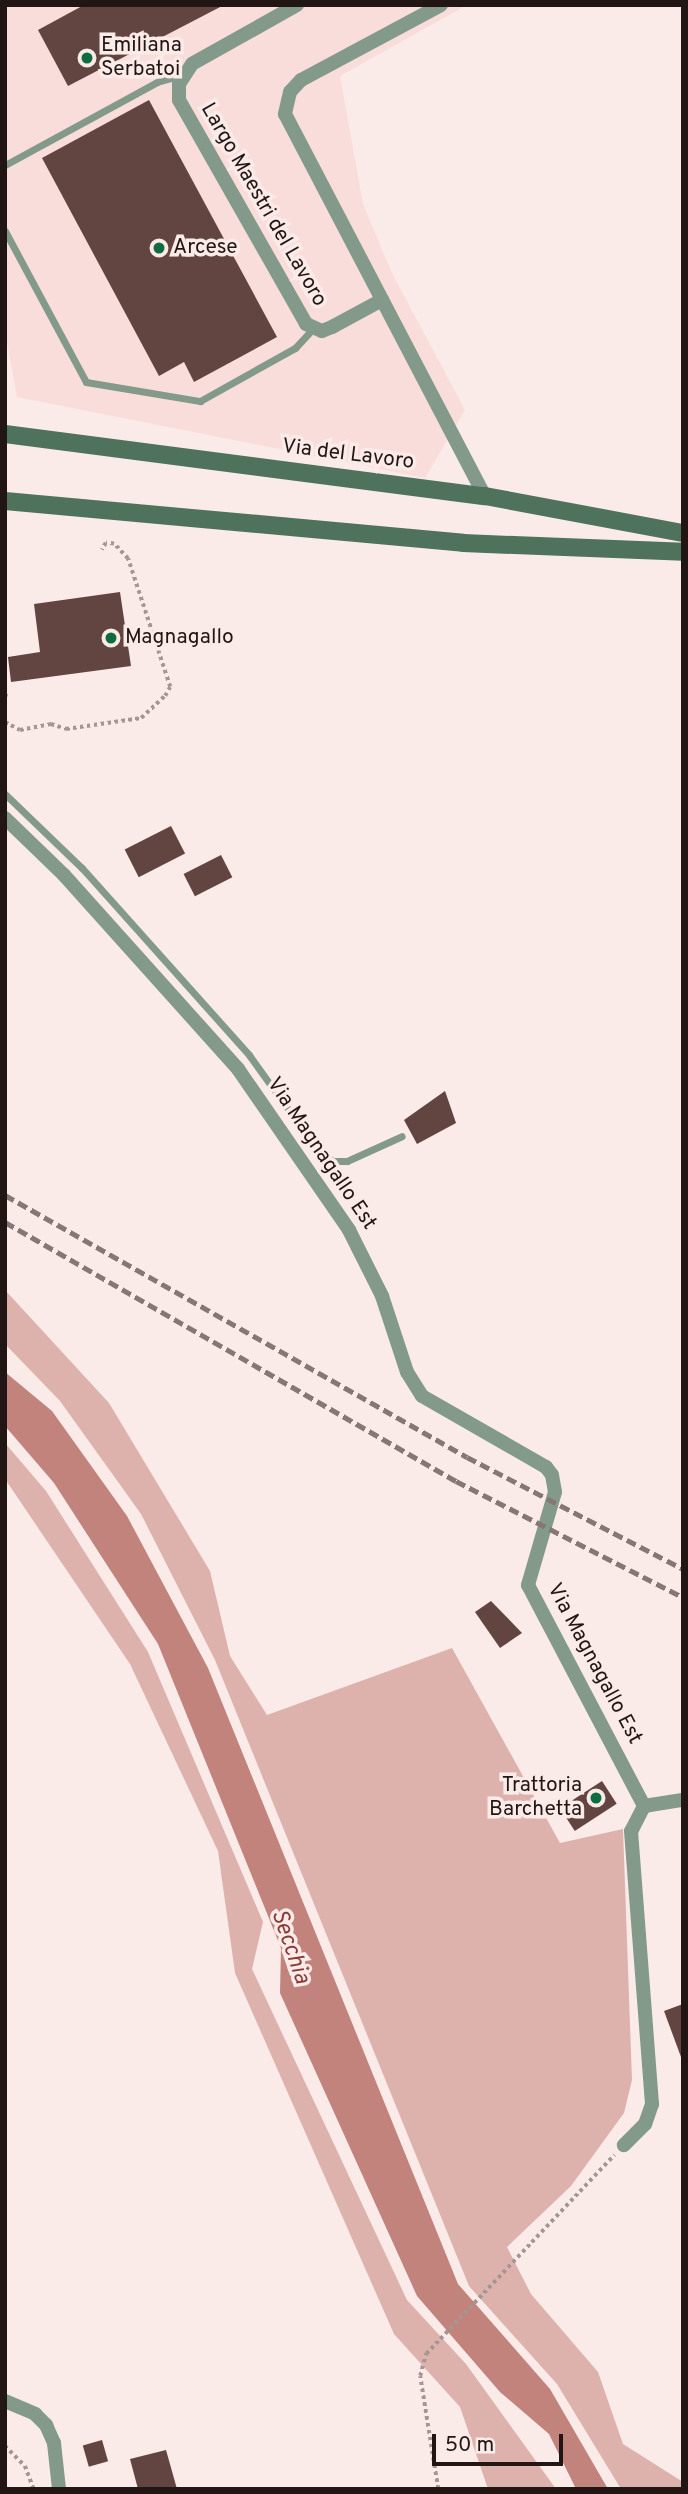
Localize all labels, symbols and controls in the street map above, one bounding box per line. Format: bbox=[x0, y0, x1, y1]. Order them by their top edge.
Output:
place label: Emiliana Serbatoi bbox=[101, 33, 182, 83]
marker: Emiliana Serbatoi bbox=[79, 50, 95, 66]
street label: Largo Maestri del Lavoro bbox=[194, 99, 332, 311]
place label: Arcese bbox=[173, 235, 238, 261]
marker: Arcese bbox=[151, 240, 167, 256]
street label: Via del Lavoro bbox=[281, 434, 415, 476]
place label: Magnagallo bbox=[125, 625, 234, 651]
marker: Magnagallo bbox=[103, 630, 119, 646]
street label: Via Magnagallo Est bbox=[261, 1073, 381, 1235]
street label: Via Magnagallo Est bbox=[541, 1579, 647, 1749]
place label: Trattoria Barchetta bbox=[489, 1773, 582, 1823]
marker: Trattoria Barchetta bbox=[588, 1790, 604, 1806]
water label: Secchia bbox=[263, 1906, 315, 1988]
scale bar bbox=[436, 2420, 567, 2464]
text: 50 m bbox=[445, 2432, 494, 2459]

